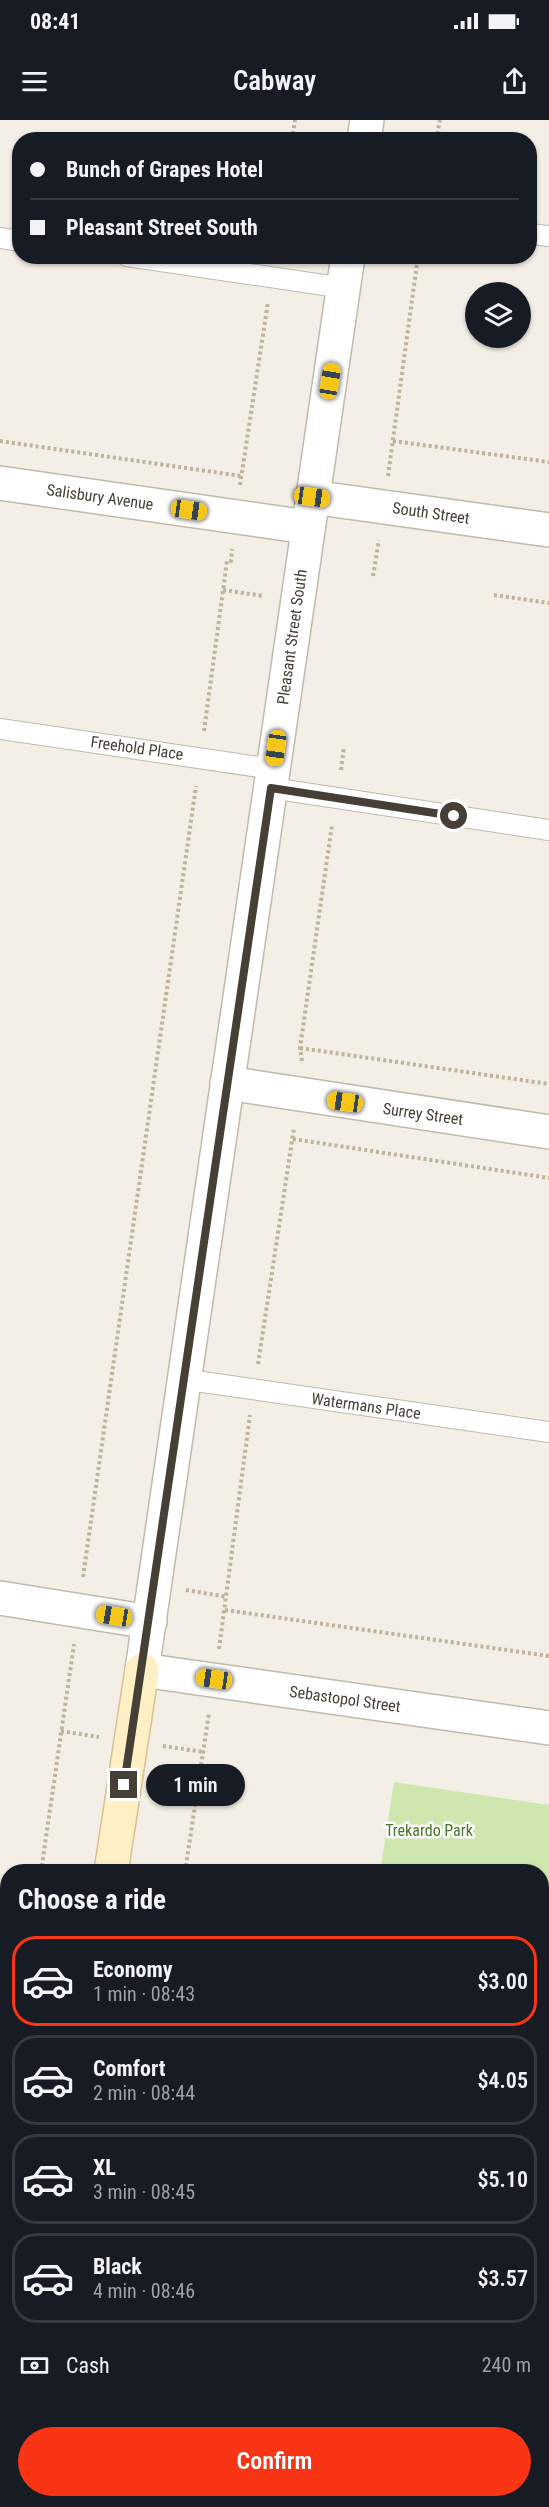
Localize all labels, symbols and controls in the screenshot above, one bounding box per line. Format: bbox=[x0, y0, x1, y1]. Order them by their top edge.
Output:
text: 08:41 bbox=[30, 9, 81, 34]
icon: menu bbox=[18, 65, 51, 98]
text: Cabway bbox=[233, 65, 316, 97]
icon: share bbox=[498, 65, 531, 98]
text: Bunch of Grapes Hotel bbox=[66, 157, 263, 182]
text: Pleasant Street South bbox=[66, 215, 258, 240]
map controls bbox=[465, 282, 531, 348]
button: layers bbox=[465, 282, 531, 348]
car bbox=[318, 362, 342, 400]
street label: Salisbury Avenue bbox=[45, 480, 155, 514]
car bbox=[293, 486, 331, 508]
street label: South Street bbox=[391, 498, 471, 528]
car bbox=[170, 499, 208, 521]
street label: Pleasant Street South bbox=[273, 568, 311, 706]
car bbox=[265, 729, 287, 767]
street label: Freehold Place bbox=[89, 732, 185, 764]
route start bbox=[440, 802, 467, 829]
car bbox=[326, 1091, 364, 1113]
street label: Surrey Street bbox=[382, 1099, 465, 1129]
street label: Watermans Place bbox=[310, 1389, 422, 1423]
car bbox=[95, 1604, 133, 1628]
car bbox=[195, 1668, 233, 1690]
street label: Sebastopol Street bbox=[288, 1682, 402, 1716]
callout: 1 min bbox=[145, 1764, 244, 1806]
route end bbox=[110, 1771, 137, 1798]
text: 1 min bbox=[173, 1773, 218, 1797]
park label: Trekardo Park bbox=[385, 1821, 474, 1840]
text: Choose a ride bbox=[18, 1884, 166, 1916]
icon: car bbox=[21, 1954, 75, 2008]
text: Economy bbox=[93, 1957, 173, 1982]
text: $3.00 bbox=[477, 1969, 528, 1994]
text: 1 min · 08:43 bbox=[93, 1982, 195, 2006]
icon: car bbox=[21, 2053, 75, 2107]
text: Comfort bbox=[93, 2056, 166, 2081]
text: $4.05 bbox=[477, 2068, 528, 2093]
text: 2 min · 08:44 bbox=[93, 2081, 195, 2105]
icon: car bbox=[21, 2152, 75, 2206]
text: XL bbox=[93, 2155, 116, 2180]
text: $5.10 bbox=[477, 2167, 528, 2192]
text: 3 min · 08:45 bbox=[93, 2180, 195, 2204]
icon: car bbox=[21, 2251, 75, 2305]
text: Black bbox=[93, 2254, 142, 2279]
text: $3.57 bbox=[477, 2266, 528, 2291]
text: 4 min · 08:46 bbox=[93, 2279, 195, 2303]
icon: cash bbox=[18, 2349, 51, 2382]
text: Cash bbox=[66, 2353, 110, 2378]
text: 240 m bbox=[482, 2353, 531, 2377]
button: Confirm bbox=[18, 2427, 531, 2496]

